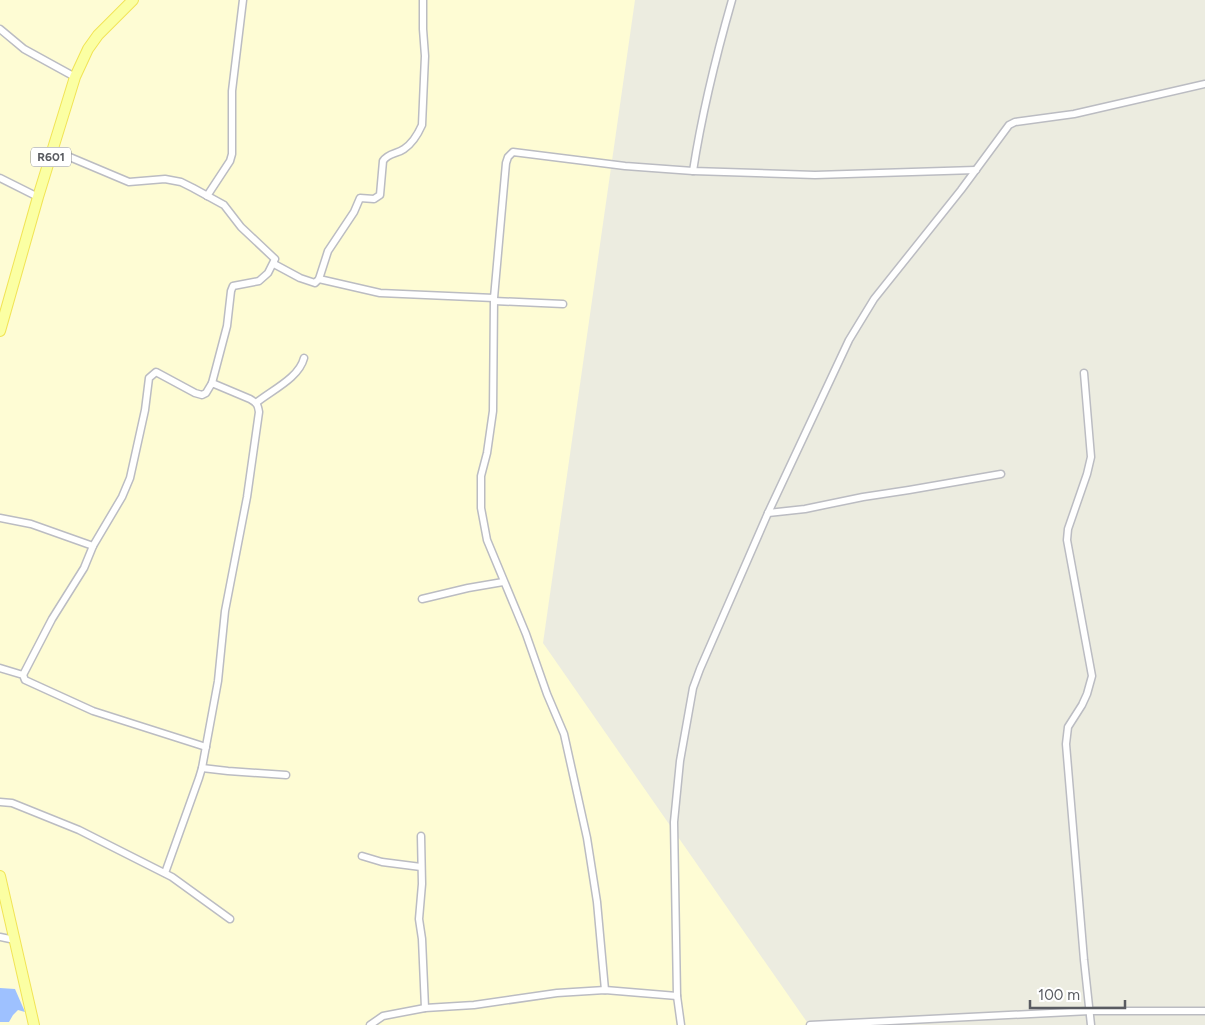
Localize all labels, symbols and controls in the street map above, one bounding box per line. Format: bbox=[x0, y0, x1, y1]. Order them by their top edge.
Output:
road number: R601 bbox=[31, 148, 71, 166]
scale bar bbox=[1030, 978, 1125, 1010]
text: 100 m bbox=[1038, 986, 1080, 1004]

